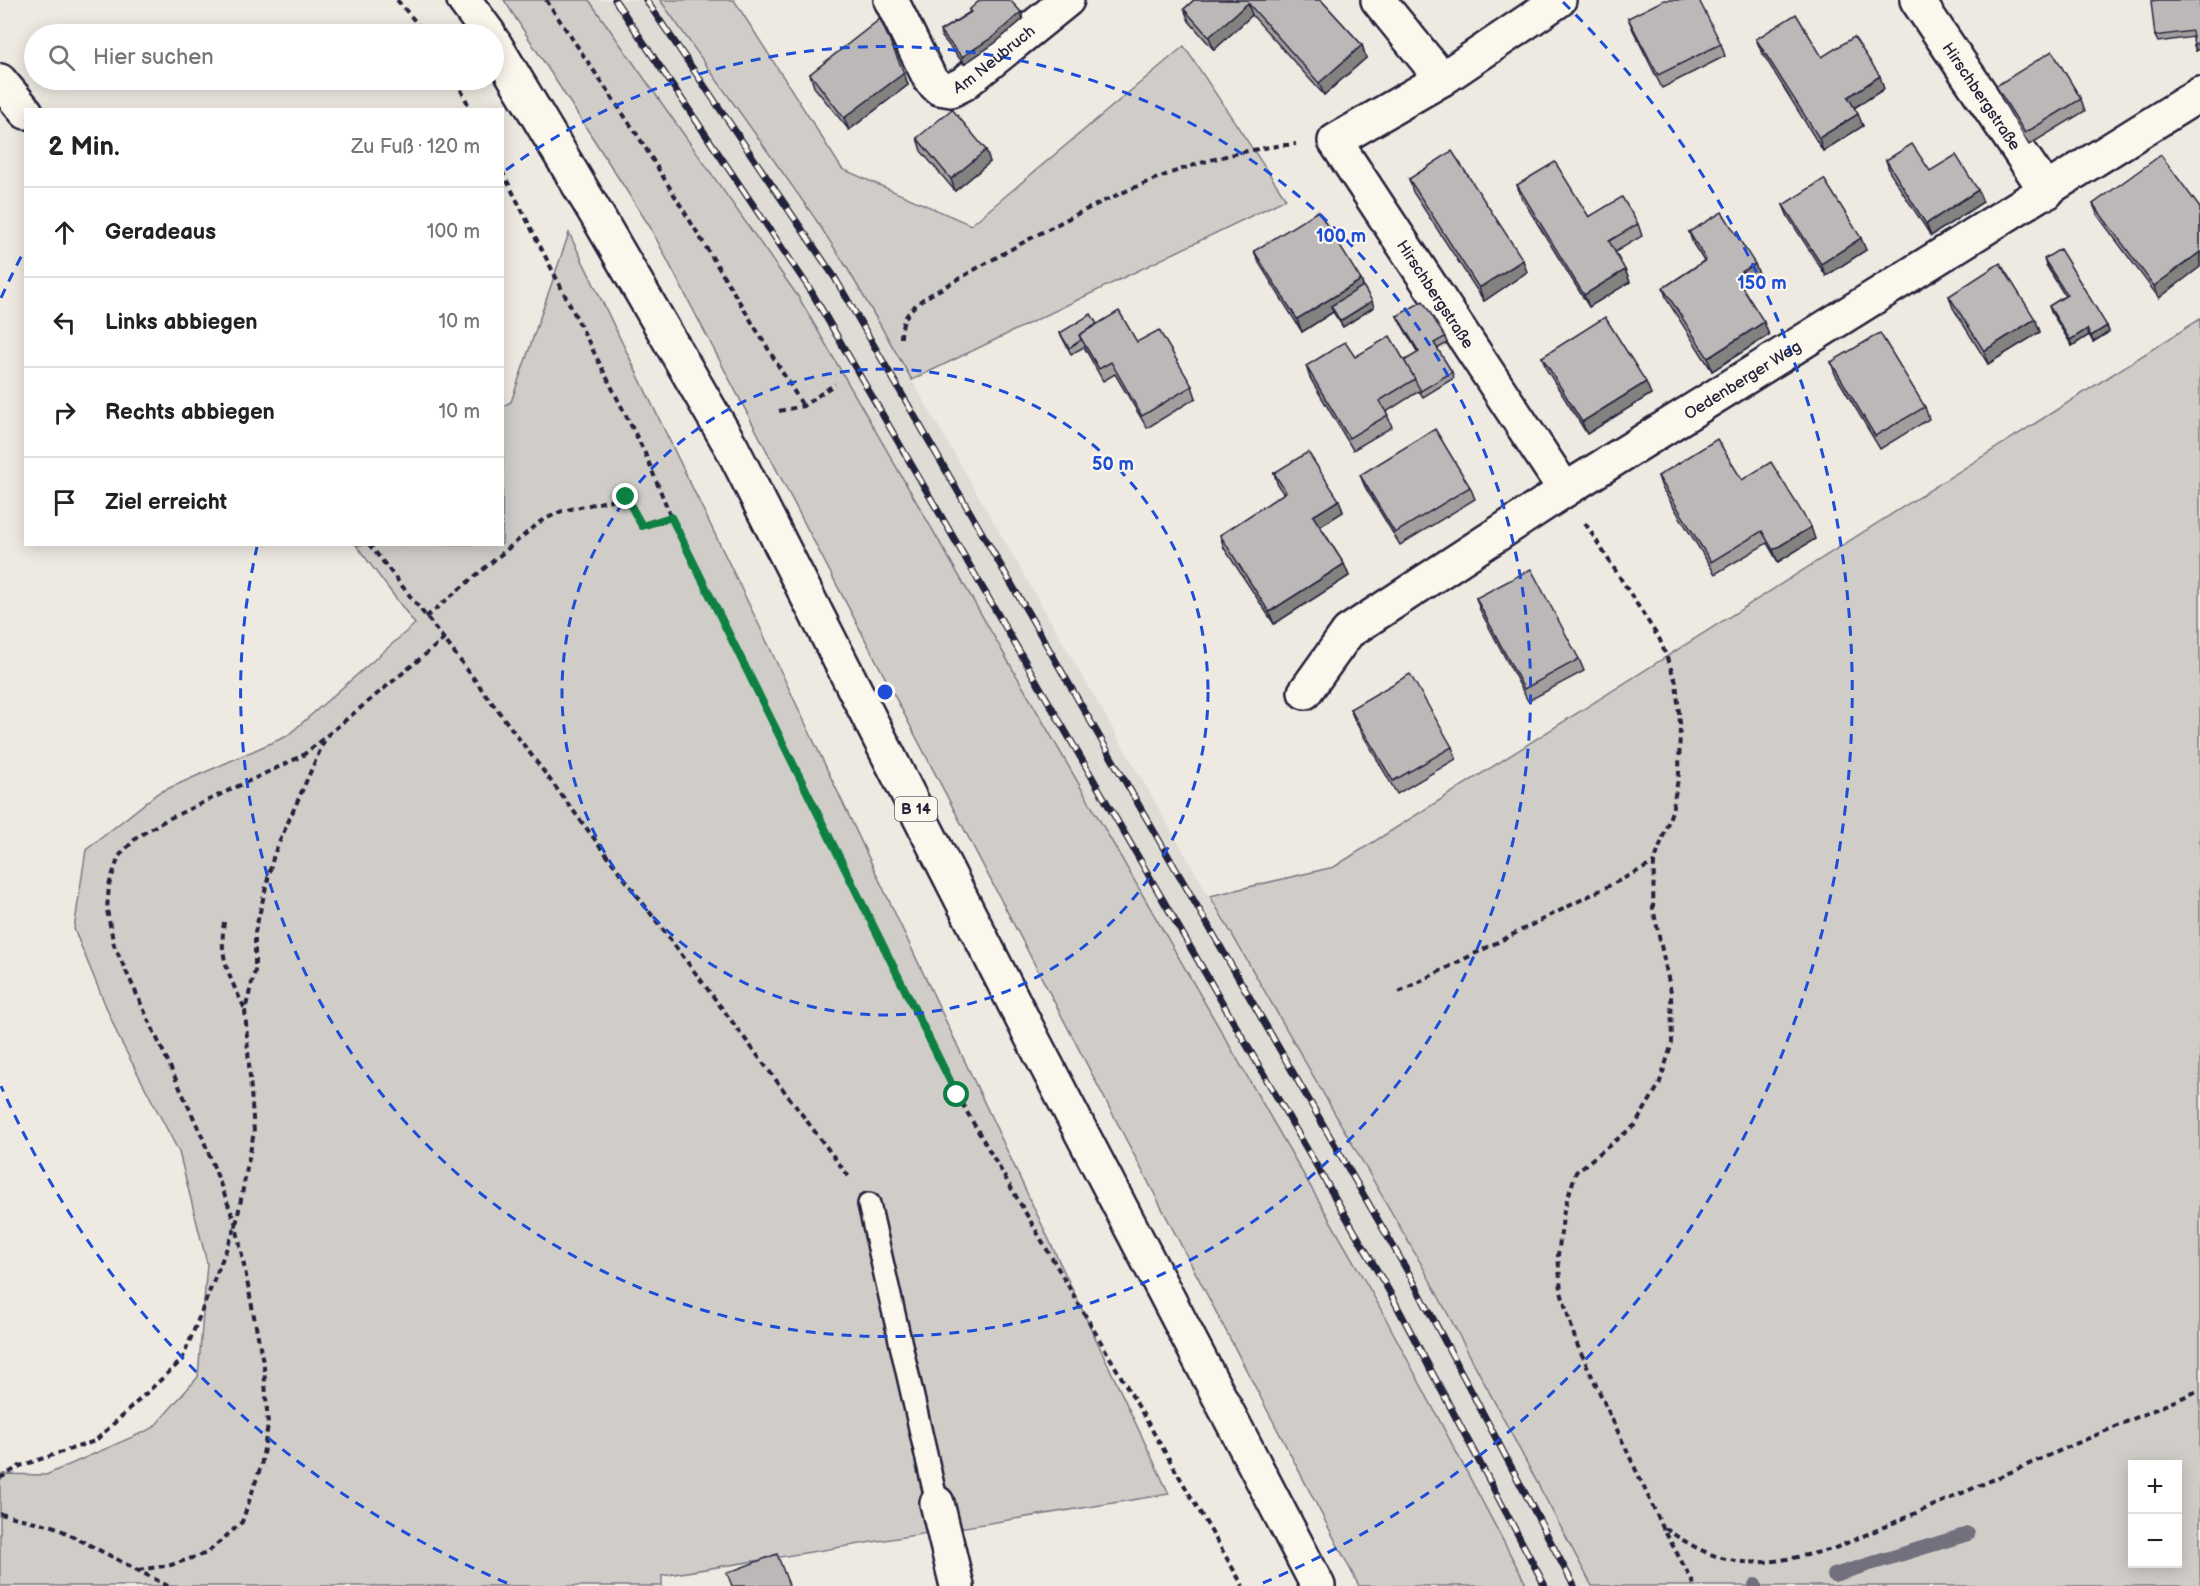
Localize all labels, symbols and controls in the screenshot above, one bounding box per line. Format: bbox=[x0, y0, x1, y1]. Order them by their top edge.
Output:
street label: Am Neubruch bbox=[951, 22, 1039, 98]
search box bbox=[24, 24, 504, 90]
street label: Hirschbergstraße bbox=[1938, 40, 2024, 155]
icon: search bbox=[45, 41, 78, 74]
text: Hier suchen bbox=[93, 44, 214, 71]
text: 2 Min. bbox=[48, 132, 120, 163]
text: Zu Fuß · 120 m bbox=[351, 135, 480, 159]
icon: ahead bbox=[48, 216, 81, 249]
text: Geradeaus bbox=[105, 219, 216, 246]
text: 100 m bbox=[427, 220, 480, 244]
text: 100 m bbox=[1316, 226, 1366, 247]
street label: Hirschbergstraße bbox=[1392, 237, 1477, 353]
text: 150 m bbox=[1737, 273, 1787, 294]
icon: left bbox=[48, 306, 81, 339]
text: Links abbiegen bbox=[105, 309, 258, 336]
text: 10 m bbox=[439, 310, 480, 334]
street label: Oedenberger Weg bbox=[1681, 337, 1805, 424]
icon: right bbox=[48, 396, 81, 429]
text: Rechts abbiegen bbox=[105, 399, 275, 426]
text: 10 m bbox=[439, 400, 480, 424]
text: 50 m bbox=[1092, 454, 1134, 475]
route end bbox=[612, 483, 638, 509]
icon: arrive bbox=[48, 486, 81, 519]
text: Ziel erreicht bbox=[105, 489, 227, 516]
centre of rings bbox=[875, 682, 895, 702]
road number: B 14 bbox=[895, 797, 937, 821]
route start bbox=[943, 1081, 969, 1107]
map controls bbox=[2128, 1460, 2182, 1568]
button: + bbox=[2128, 1460, 2182, 1514]
button: − bbox=[2128, 1514, 2182, 1568]

